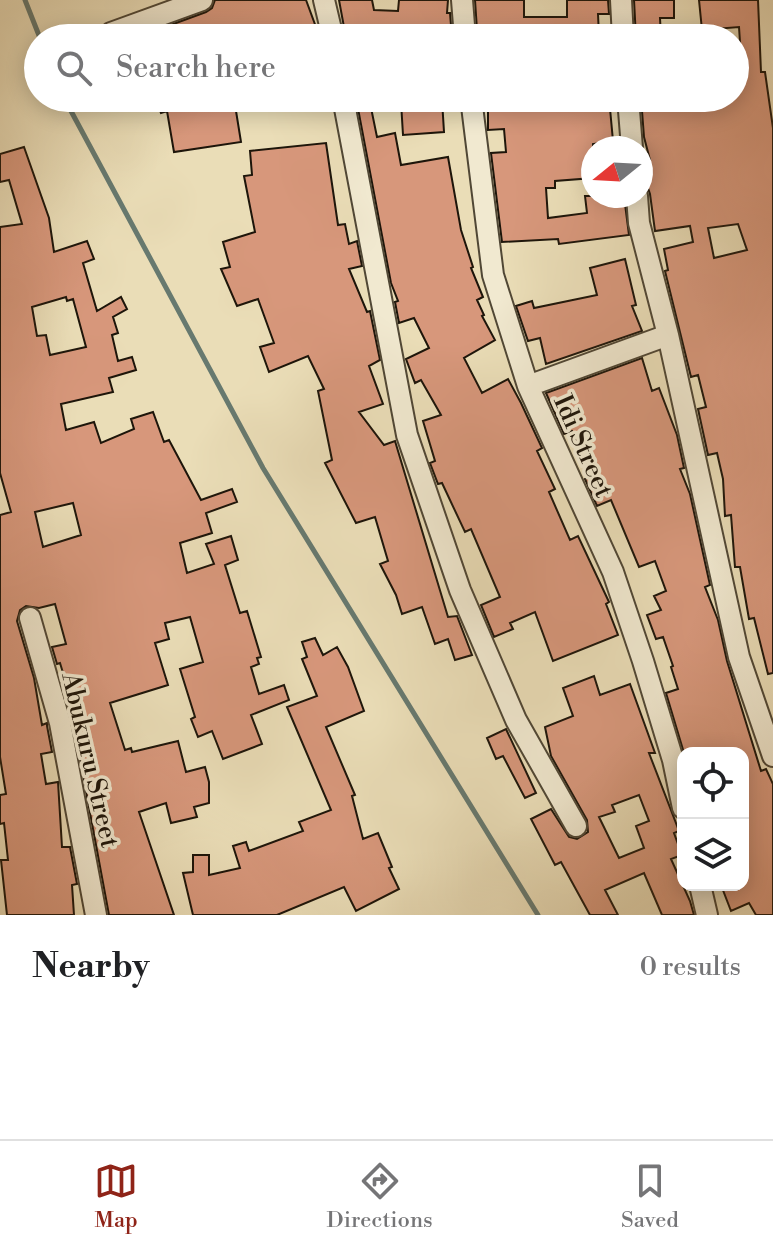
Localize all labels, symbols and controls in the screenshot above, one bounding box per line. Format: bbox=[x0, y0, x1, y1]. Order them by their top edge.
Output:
search box bbox=[24, 24, 749, 112]
icon: search bbox=[52, 46, 96, 90]
text: Search here bbox=[116, 49, 276, 87]
north arrow bbox=[581, 136, 653, 208]
street label: Idi Street bbox=[546, 390, 620, 503]
street label: Abukuru Street bbox=[54, 668, 126, 851]
map controls bbox=[677, 747, 749, 891]
button: locate bbox=[677, 747, 749, 819]
button: layers bbox=[677, 819, 749, 891]
text: Nearby bbox=[32, 946, 150, 988]
text: 0 results bbox=[640, 951, 741, 983]
tab: Map bbox=[94, 1159, 138, 1234]
tab: Directions bbox=[327, 1159, 433, 1234]
tab: Saved bbox=[621, 1159, 679, 1234]

